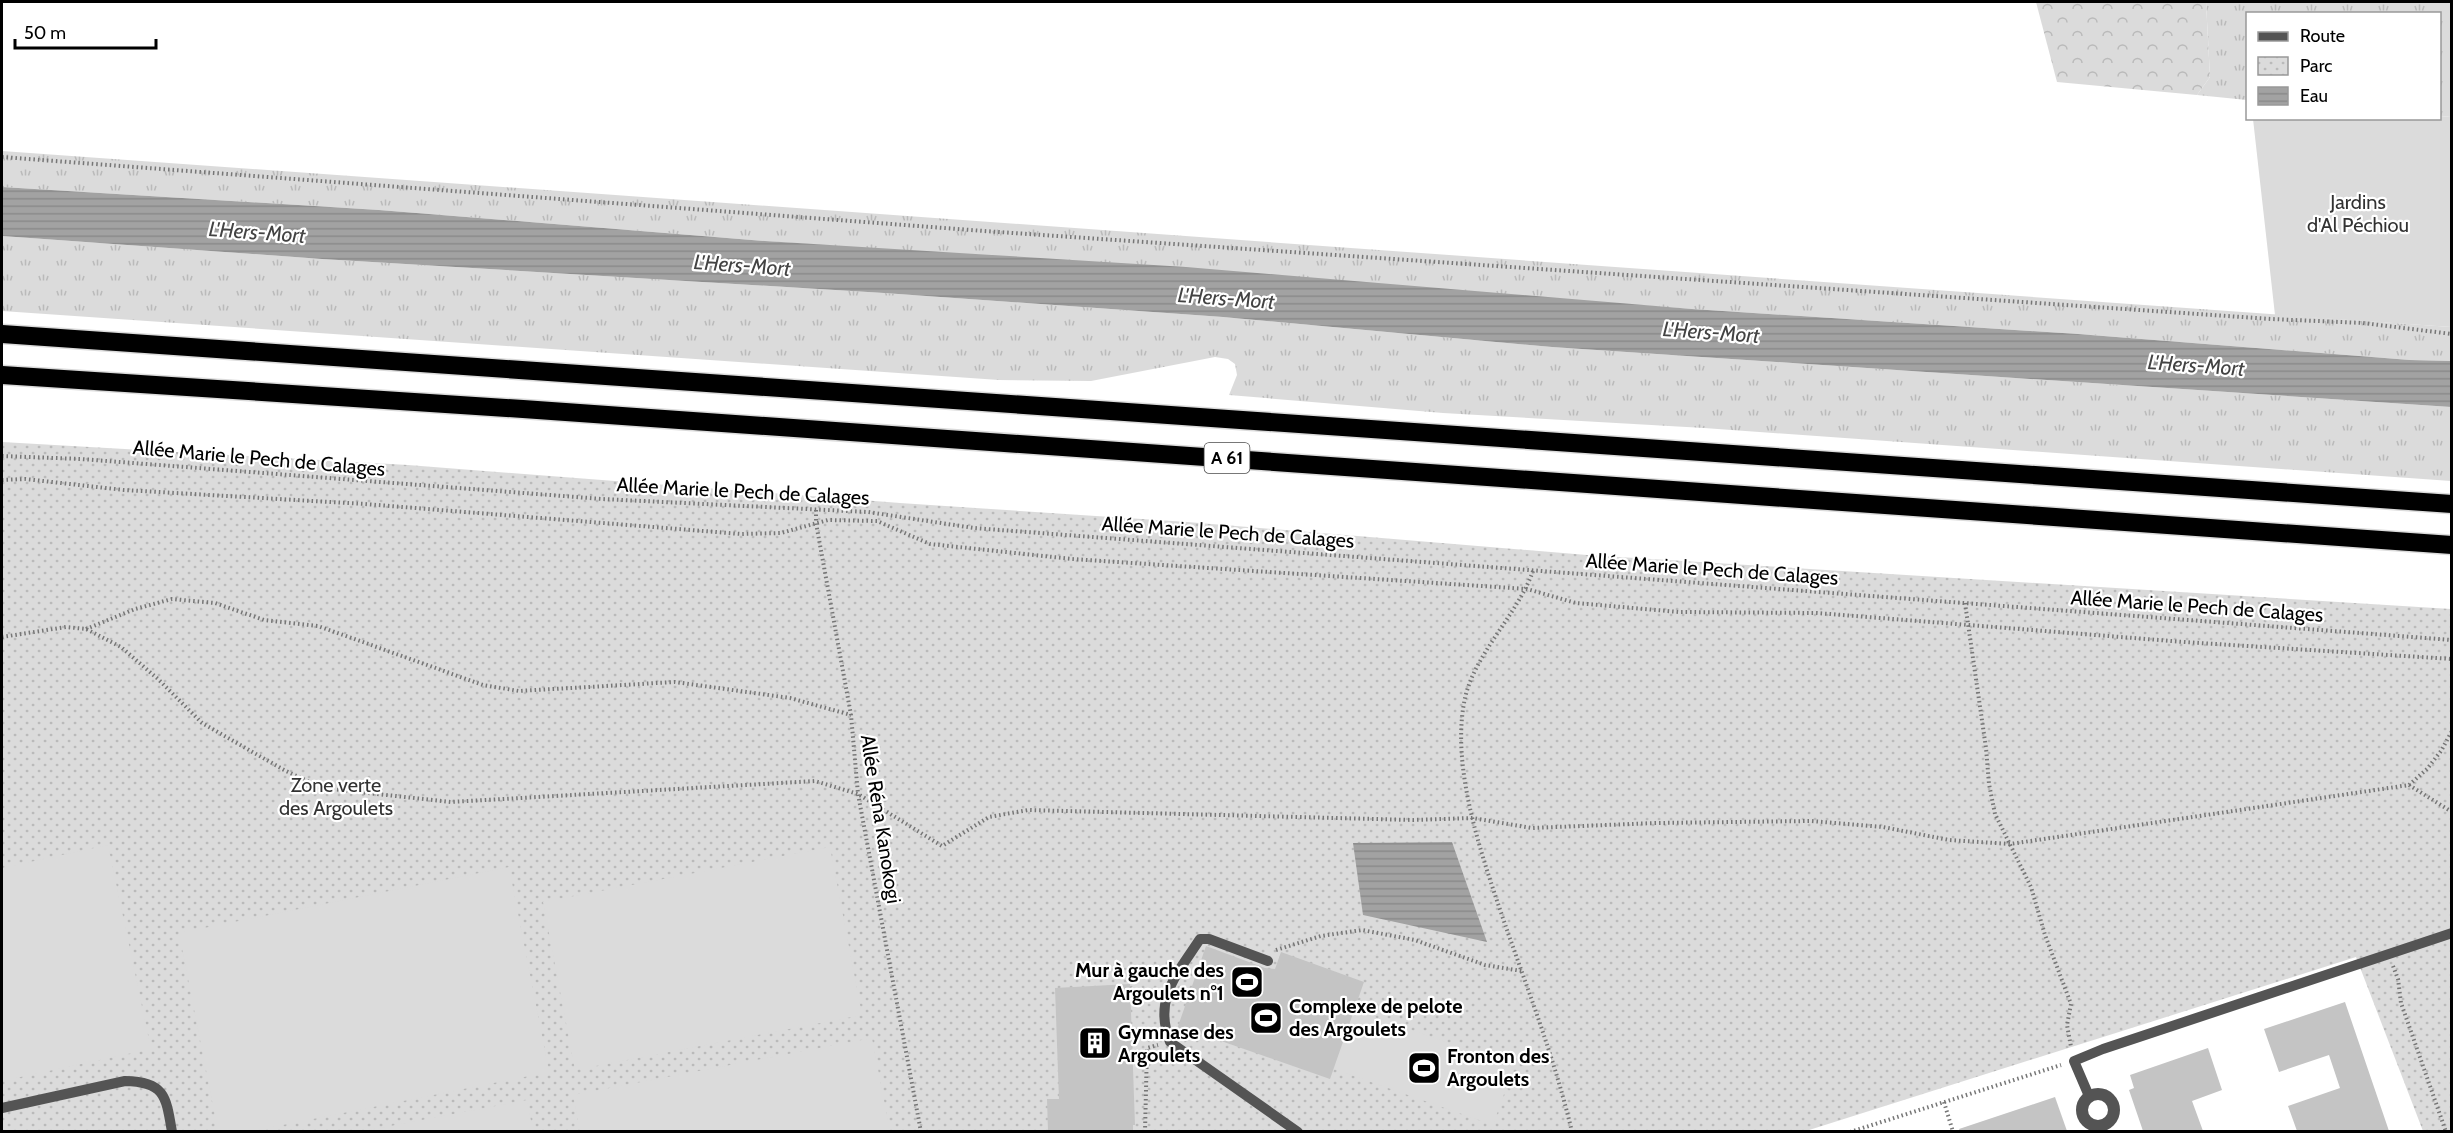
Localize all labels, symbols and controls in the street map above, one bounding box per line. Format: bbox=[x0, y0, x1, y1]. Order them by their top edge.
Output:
scale bar bbox=[15, 12, 156, 50]
legend bbox=[2246, 12, 2441, 120]
text: 50 m bbox=[24, 22, 66, 44]
text: Route bbox=[2300, 25, 2345, 47]
text: Parc bbox=[2300, 55, 2332, 77]
text: Eau bbox=[2300, 85, 2328, 107]
park label: Jardins d'Al Péchiou bbox=[2307, 190, 2409, 237]
water label: L'Hers-Mort bbox=[208, 216, 307, 248]
water label: L'Hers-Mort bbox=[693, 249, 792, 281]
water label: L'Hers-Mort bbox=[1177, 282, 1276, 314]
water label: L'Hers-Mort bbox=[1662, 316, 1761, 348]
water label: L'Hers-Mort bbox=[2147, 349, 2246, 381]
street label: Allée Marie le Pech de Calages bbox=[132, 435, 386, 481]
road number: A 61 bbox=[1204, 443, 1250, 473]
street label: Allée Marie le Pech de Calages bbox=[616, 472, 870, 510]
street label: Allée Marie le Pech de Calages bbox=[1101, 511, 1355, 553]
street label: Allée Marie le Pech de Calages bbox=[1585, 548, 1839, 590]
street label: Allée Marie le Pech de Calages bbox=[2070, 585, 2324, 627]
street label: Allée Réna Kanokogi bbox=[856, 733, 906, 905]
park label: Zone verte des Argoulets bbox=[279, 773, 393, 820]
place label: Mur à gauche des Argoulets n°1 bbox=[1075, 958, 1224, 1005]
sports icon: Mur à gauche des Argoulets n°1 bbox=[1229, 964, 1265, 1000]
place label: Complexe de pelote des Argoulets bbox=[1289, 994, 1462, 1041]
sports icon: Complexe de pelote des Argoulets bbox=[1248, 1000, 1284, 1036]
place label: Gymnase des Argoulets bbox=[1118, 1020, 1234, 1067]
building icon: Gymnase des Argoulets bbox=[1077, 1025, 1113, 1061]
place label: Fronton des Argoulets bbox=[1447, 1044, 1550, 1091]
sports icon: Fronton des Argoulets bbox=[1406, 1050, 1442, 1086]

